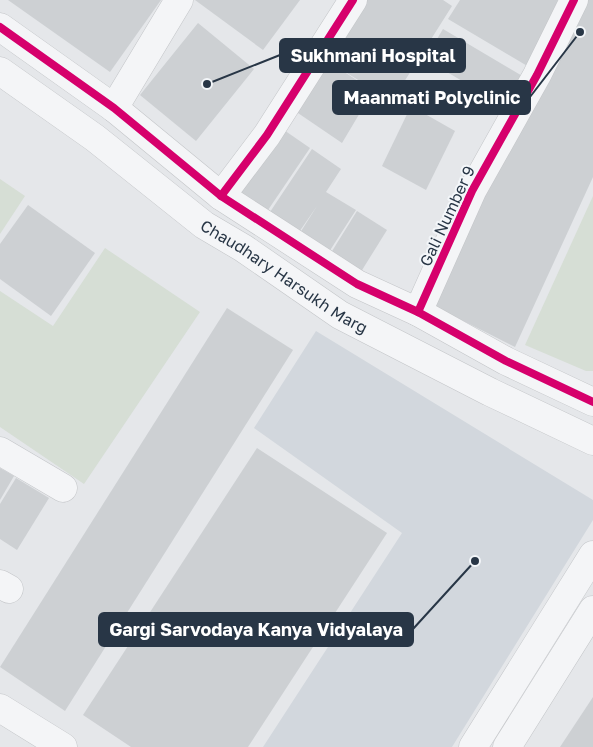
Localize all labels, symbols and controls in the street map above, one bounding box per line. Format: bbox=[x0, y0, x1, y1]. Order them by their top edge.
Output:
callout: Sukhmani Hospital bbox=[280, 39, 465, 72]
text: Sukhmani Hospital bbox=[291, 44, 455, 66]
callout: Maanmati Polyclinic bbox=[333, 81, 530, 114]
text: Maanmati Polyclinic bbox=[344, 86, 520, 108]
street label: Gali Number 9 bbox=[415, 162, 479, 270]
street label: Chaudhary Harsukh Marg bbox=[197, 215, 371, 337]
callout: Gargi Sarvodaya Kanya Vidyalaya bbox=[99, 613, 413, 646]
text: Gargi Sarvodaya Kanya Vidyalaya bbox=[109, 618, 403, 640]

